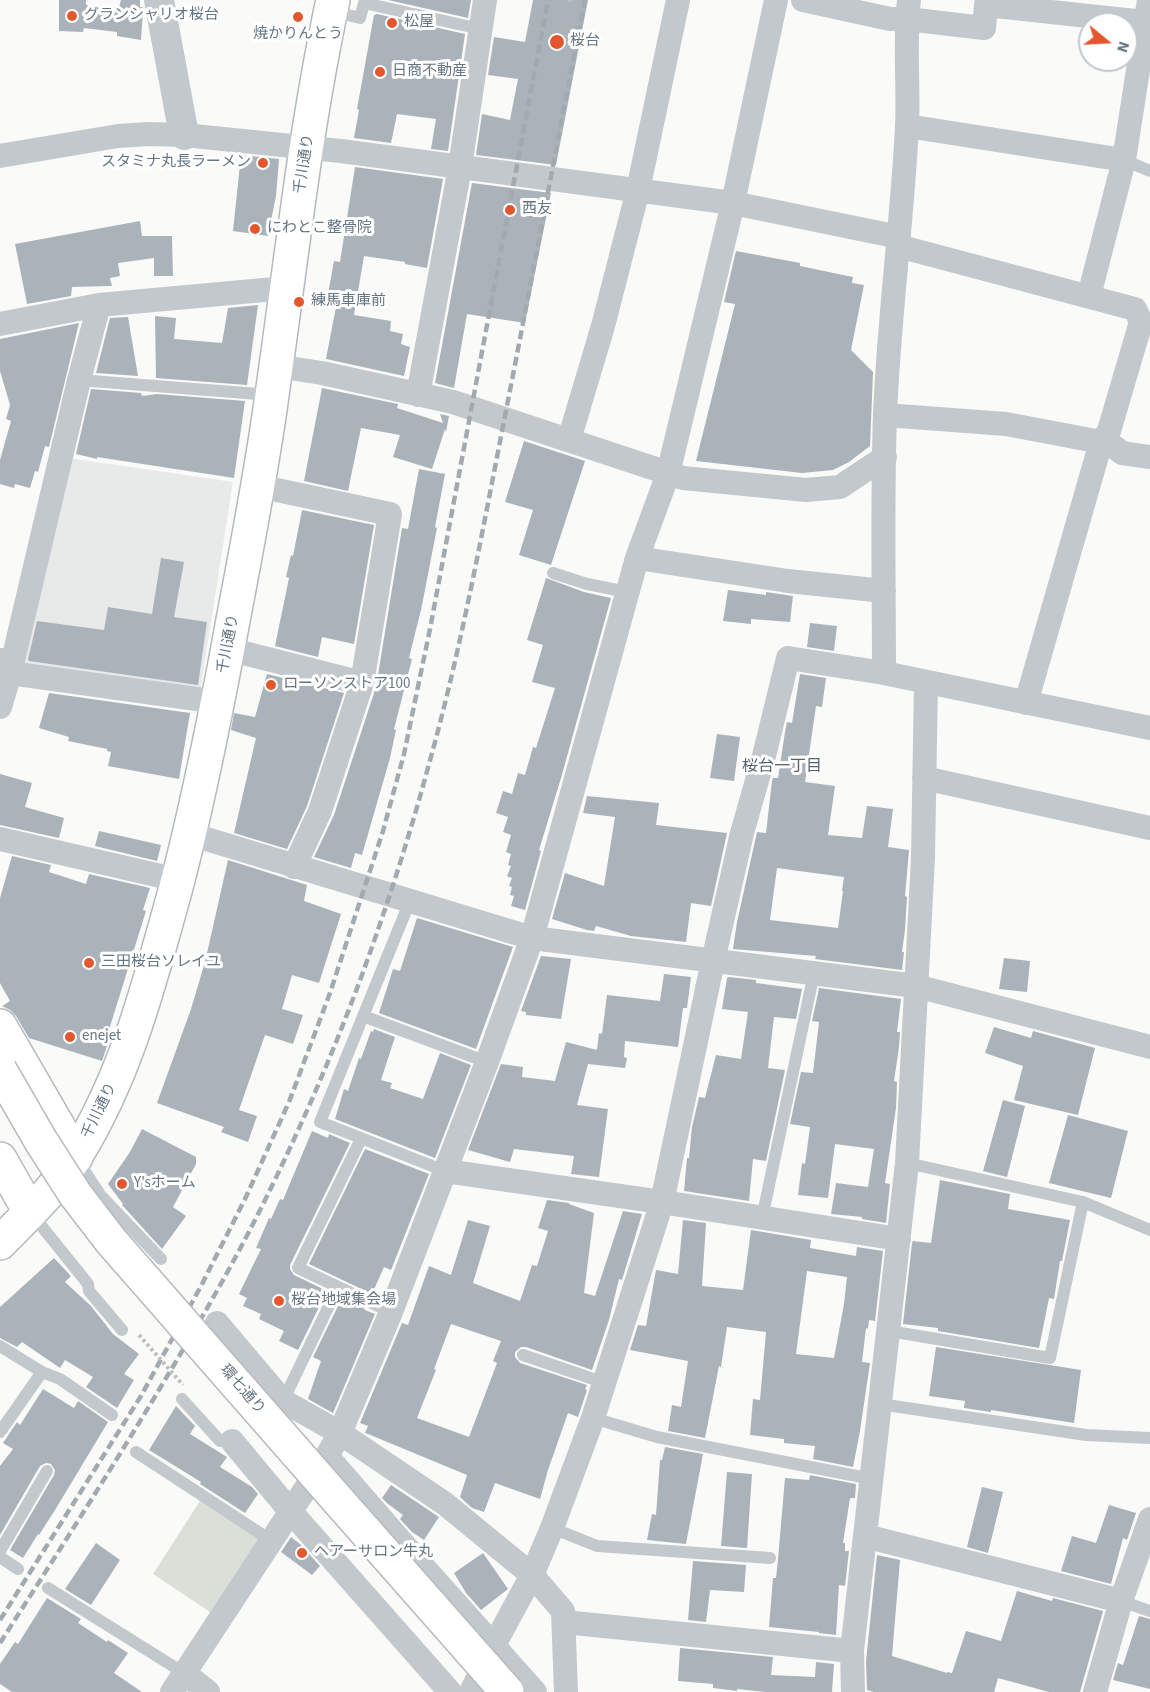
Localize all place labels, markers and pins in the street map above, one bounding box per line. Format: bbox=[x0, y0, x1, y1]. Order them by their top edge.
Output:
place label: グランシャリオ桜台 bbox=[84, 7, 219, 25]
marker: グランシャリオ桜台 bbox=[65, 9, 79, 23]
marker: 焼かりんとう bbox=[291, 10, 305, 24]
place label: 松屋 bbox=[404, 14, 434, 32]
marker: 松屋 bbox=[385, 16, 399, 30]
place label: 焼かりんとう bbox=[253, 26, 343, 44]
marker: 桜台 bbox=[548, 33, 566, 51]
place label: 桜台 bbox=[570, 33, 600, 51]
place label: 日商不動産 bbox=[392, 63, 467, 81]
marker: 日商不動産 bbox=[373, 65, 387, 79]
place label: スタミナ丸長ラーメン bbox=[101, 154, 251, 172]
marker: スタミナ丸長ラーメン bbox=[256, 156, 270, 170]
place label: 西友 bbox=[522, 201, 552, 219]
marker: 西友 bbox=[503, 203, 517, 217]
place label: にわとこ整骨院 bbox=[267, 220, 372, 238]
marker: にわとこ整骨院 bbox=[248, 222, 262, 236]
place label: 練馬車庫前 bbox=[311, 293, 386, 311]
marker: 練馬車庫前 bbox=[292, 295, 306, 309]
place label: ローソンストア100 bbox=[283, 676, 410, 694]
marker: ローソンストア100 bbox=[264, 678, 278, 692]
place label: 三田桜台ソレイユ bbox=[101, 954, 221, 972]
marker: 三田桜台ソレイユ bbox=[82, 956, 96, 970]
place label: enejet bbox=[82, 1028, 121, 1046]
marker: enejet bbox=[63, 1030, 77, 1044]
place label: Y'sホーム bbox=[134, 1175, 196, 1193]
marker: Y'sホーム bbox=[115, 1177, 129, 1191]
place label: 桜台地域集会場 bbox=[291, 1292, 396, 1310]
marker: 桜台地域集会場 bbox=[272, 1294, 286, 1308]
place label: ヘアーサロン牛丸 bbox=[314, 1544, 433, 1562]
marker: ヘアーサロン牛丸 bbox=[295, 1546, 309, 1560]

